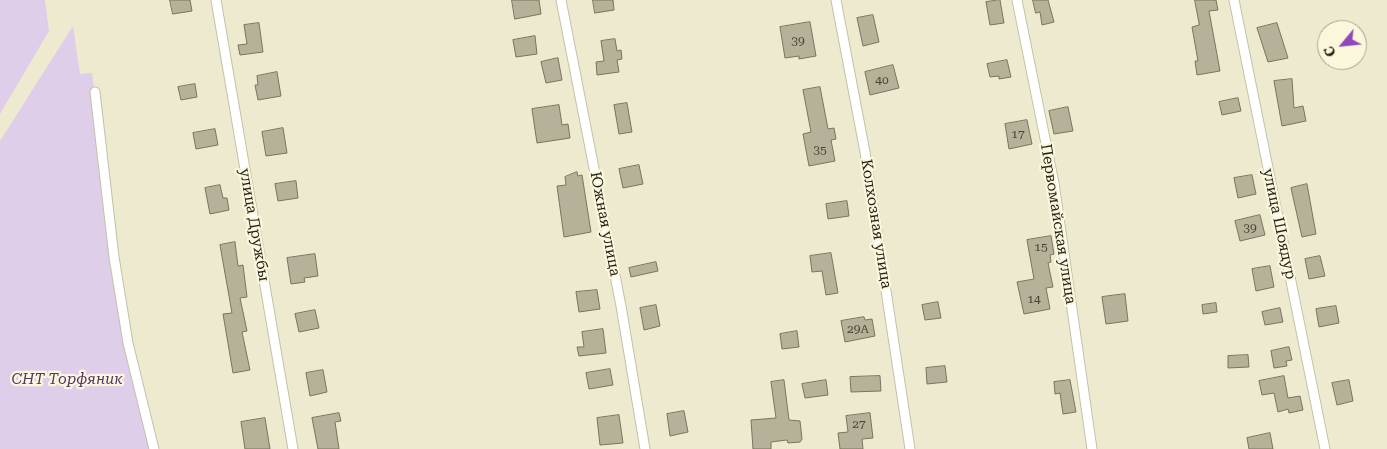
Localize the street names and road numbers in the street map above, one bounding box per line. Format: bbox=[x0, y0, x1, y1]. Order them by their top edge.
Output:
street label: Первомайская улица bbox=[1036, 143, 1080, 305]
street label: Колхозная улица bbox=[857, 158, 895, 290]
street label: улица Дружбы bbox=[235, 167, 273, 283]
street label: улица Шоядур bbox=[1258, 167, 1300, 281]
street label: Южная улица bbox=[586, 170, 624, 278]

